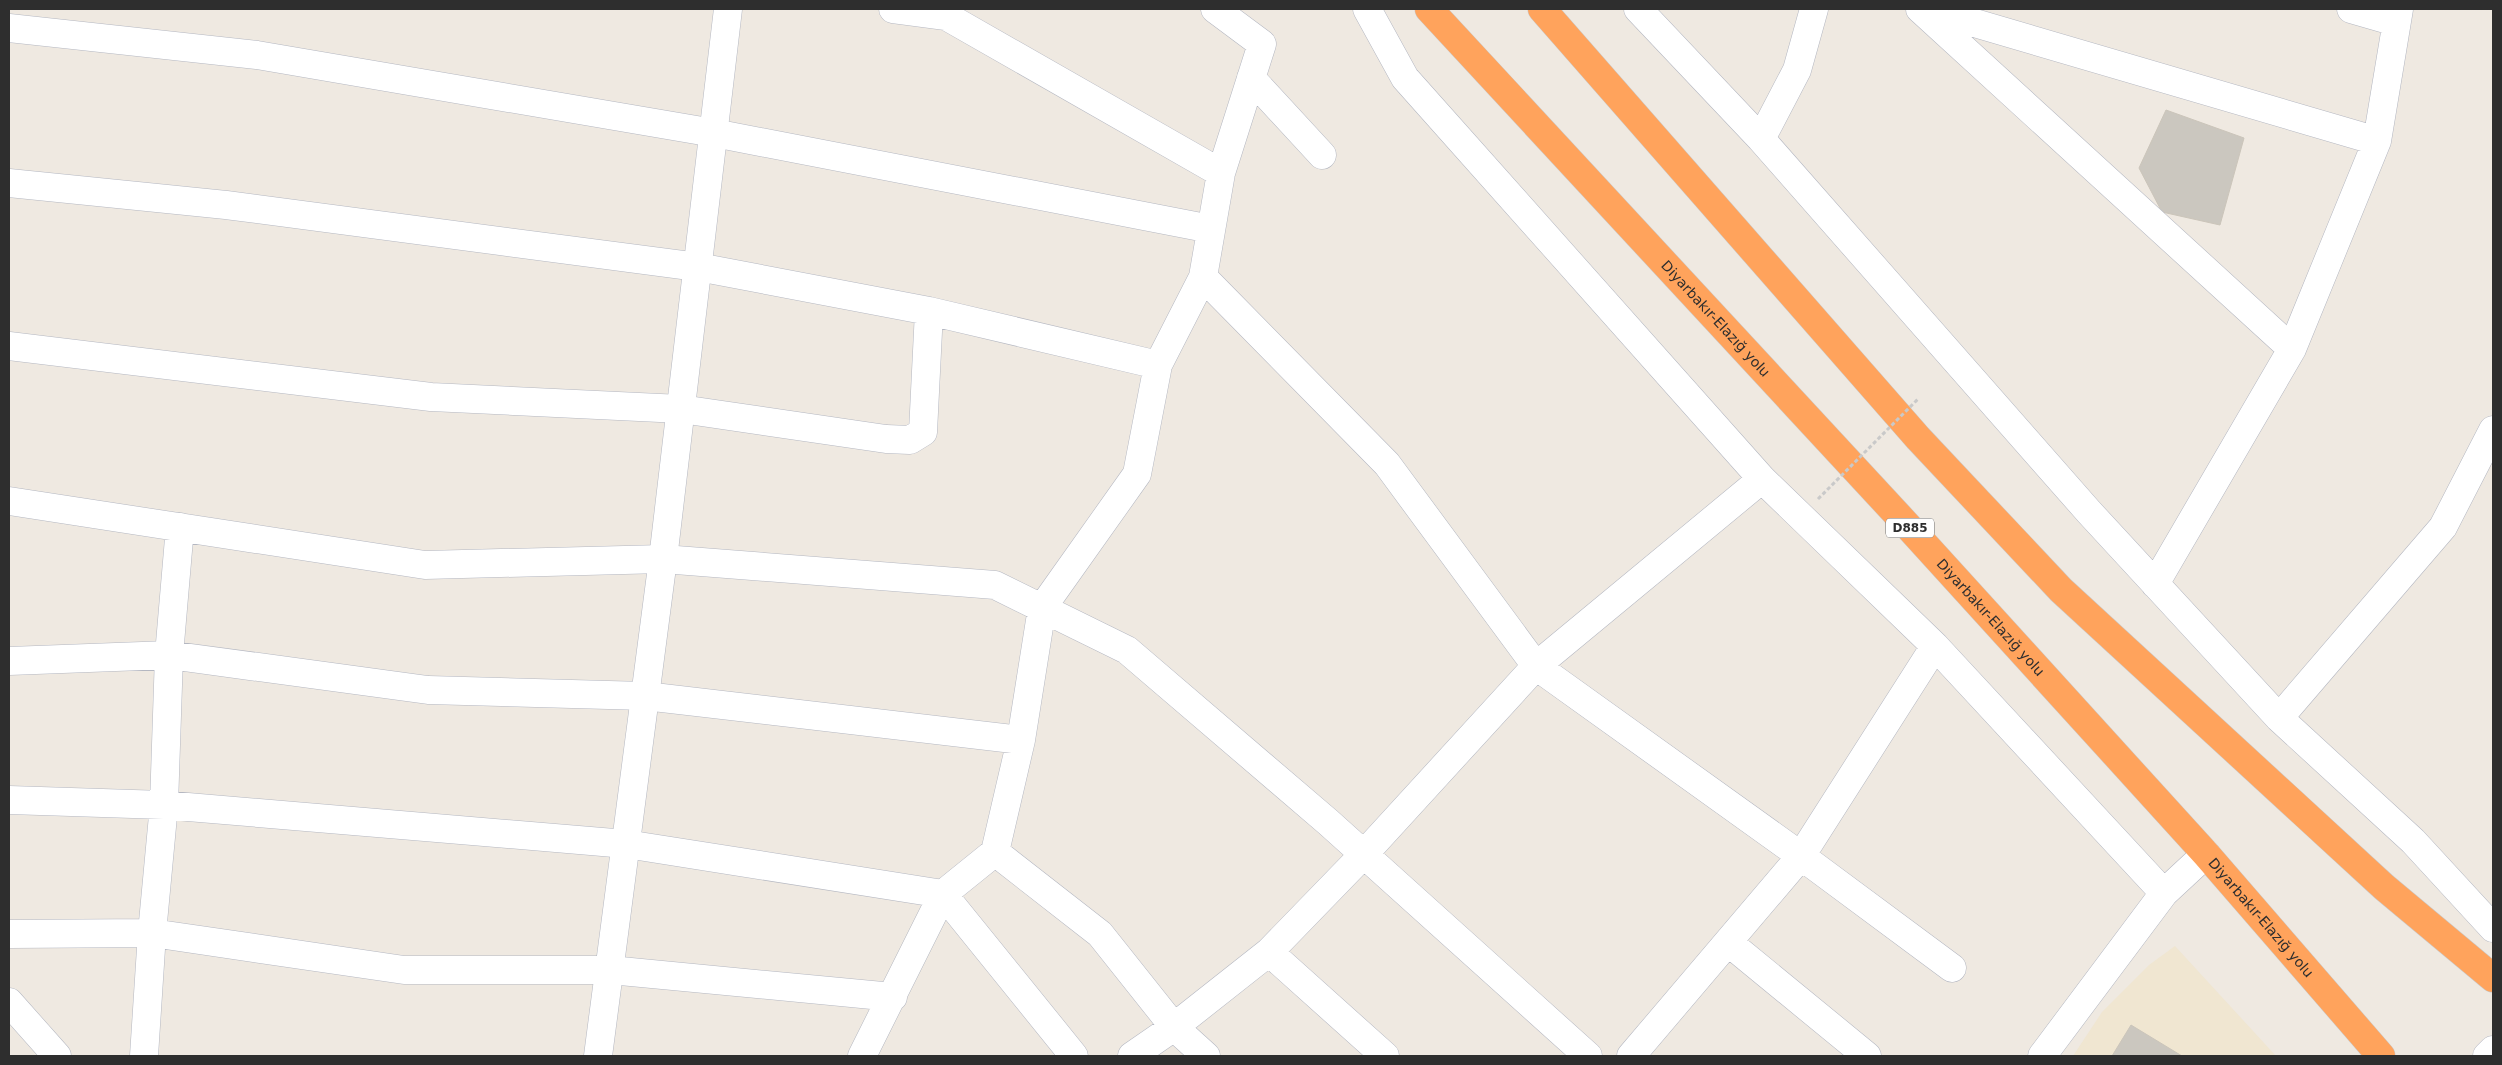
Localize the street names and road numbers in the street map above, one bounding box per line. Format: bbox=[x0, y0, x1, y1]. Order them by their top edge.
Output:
street label: Diyarbakır-Elazığ yolu bbox=[1658, 257, 1773, 380]
road number: D885 bbox=[1886, 518, 1934, 538]
street label: Diyarbakır-Elazığ yolu bbox=[1934, 556, 2048, 679]
street label: Diyarbakır-Elazığ yolu bbox=[2205, 855, 2317, 980]

